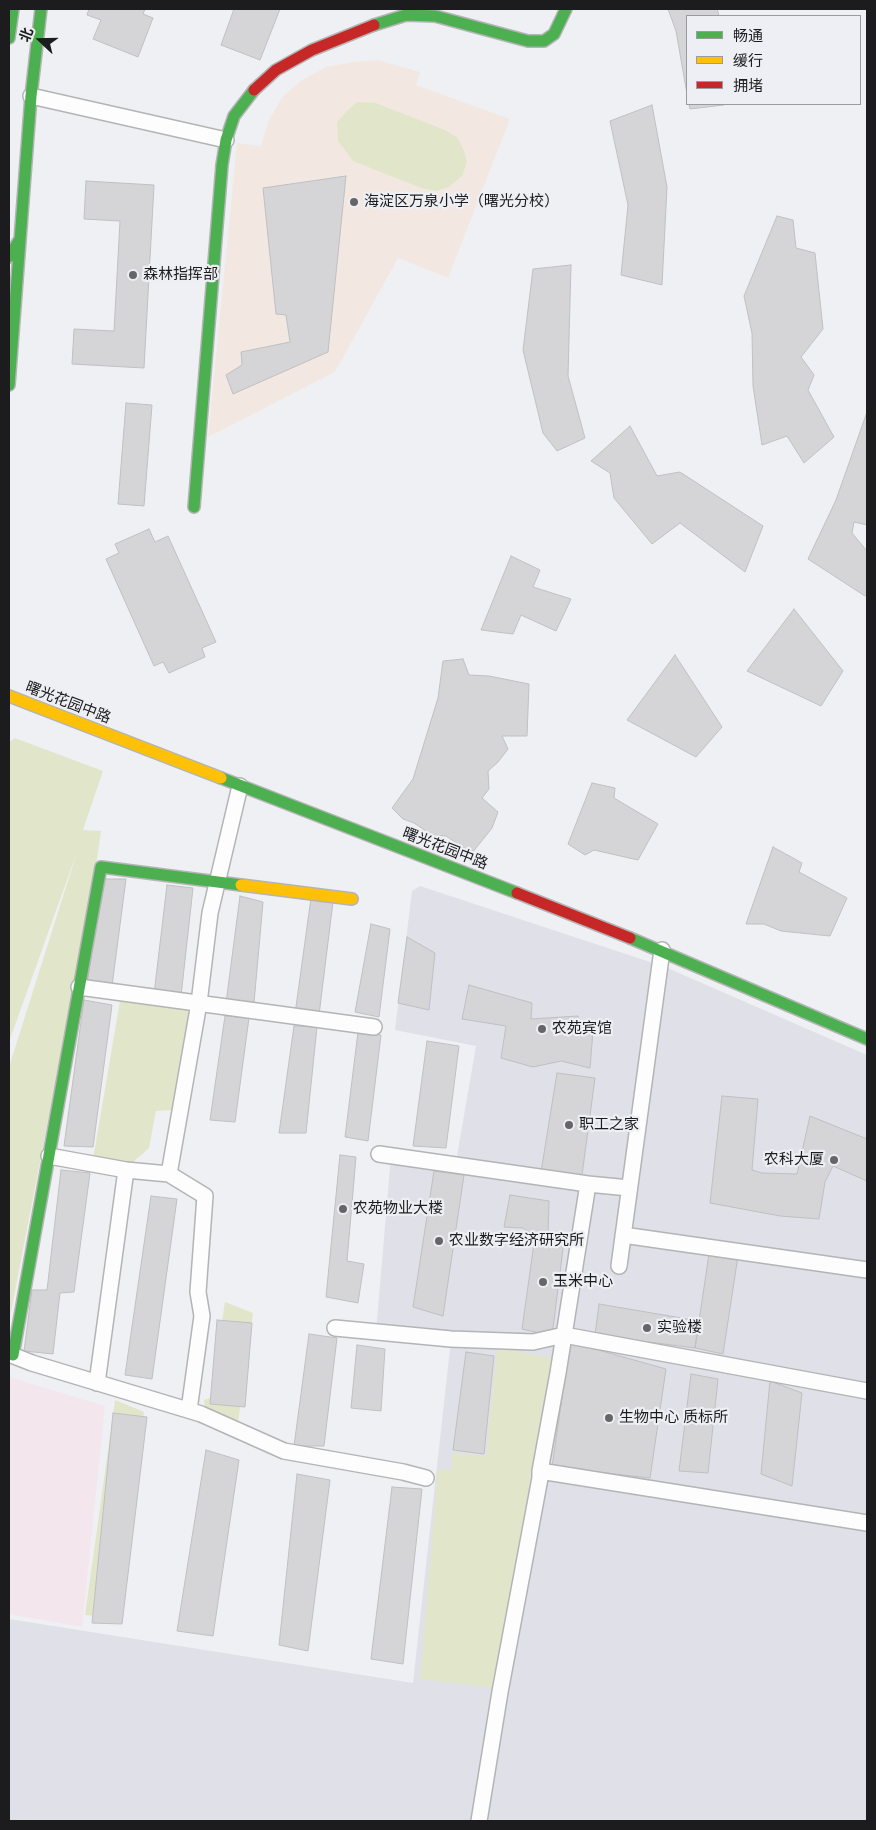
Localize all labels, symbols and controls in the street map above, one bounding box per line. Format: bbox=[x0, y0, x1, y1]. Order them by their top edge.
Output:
north arrow bbox=[15, 15, 65, 65]
legend bbox=[686, 15, 861, 105]
text: 北 bbox=[14, 25, 37, 44]
text: 畅通 bbox=[733, 25, 763, 45]
text: 缓行 bbox=[733, 50, 763, 70]
text: 拥堵 bbox=[733, 75, 763, 95]
place label: 海淀区万泉小学（曙光分校） bbox=[364, 193, 559, 211]
marker: 海淀区万泉小学（曙光分校） bbox=[348, 196, 360, 208]
place label: 森林指挥部 bbox=[143, 266, 218, 284]
marker: 森林指挥部 bbox=[127, 269, 139, 281]
street label: 曙光花园中路 bbox=[23, 678, 113, 728]
street label: 曙光花园中路 bbox=[400, 824, 490, 874]
place label: 农苑宾馆 bbox=[552, 1020, 612, 1038]
marker: 农苑宾馆 bbox=[536, 1023, 548, 1035]
place label: 职工之家 bbox=[579, 1116, 639, 1134]
marker: 职工之家 bbox=[563, 1119, 575, 1131]
place label: 农科大厦 bbox=[764, 1151, 824, 1169]
marker: 农科大厦 bbox=[828, 1154, 840, 1166]
place label: 农苑物业大楼 bbox=[353, 1200, 443, 1218]
marker: 农苑物业大楼 bbox=[337, 1203, 349, 1215]
place label: 农业数字经济研究所 bbox=[449, 1232, 584, 1250]
marker: 农业数字经济研究所 bbox=[433, 1235, 445, 1247]
place label: 玉米中心 bbox=[553, 1273, 613, 1291]
marker: 玉米中心 bbox=[537, 1276, 549, 1288]
place label: 实验楼 bbox=[657, 1319, 702, 1337]
marker: 实验楼 bbox=[641, 1322, 653, 1334]
place label: 生物中心 质标所 bbox=[619, 1409, 728, 1427]
marker: 生物中心 质标所 bbox=[603, 1412, 615, 1424]

